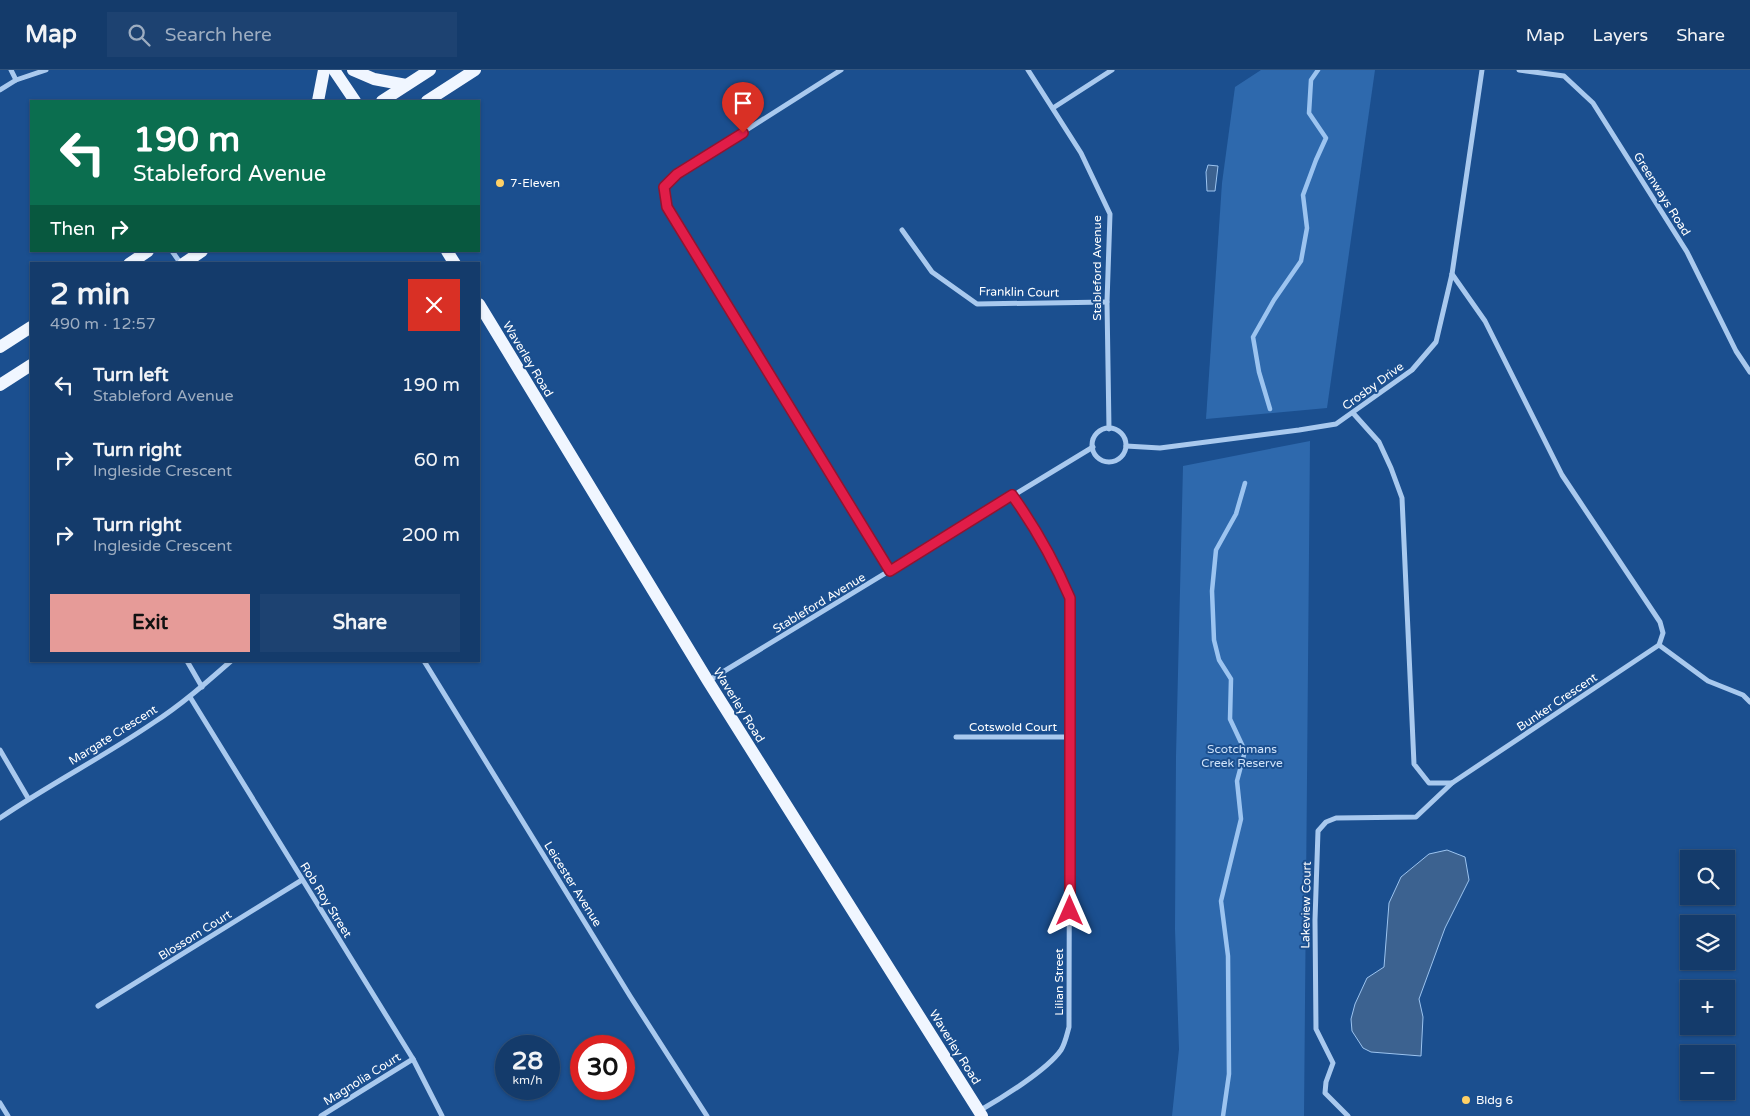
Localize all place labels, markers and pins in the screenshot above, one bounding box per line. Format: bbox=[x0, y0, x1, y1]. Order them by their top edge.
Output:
pin bbox=[722, 82, 764, 133]
place label: 7-Eleven bbox=[510, 176, 560, 190]
marker: 7-Eleven bbox=[494, 177, 506, 189]
place label: Bldg 6 bbox=[1476, 1093, 1513, 1107]
marker: Bldg 6 bbox=[1460, 1094, 1472, 1106]

